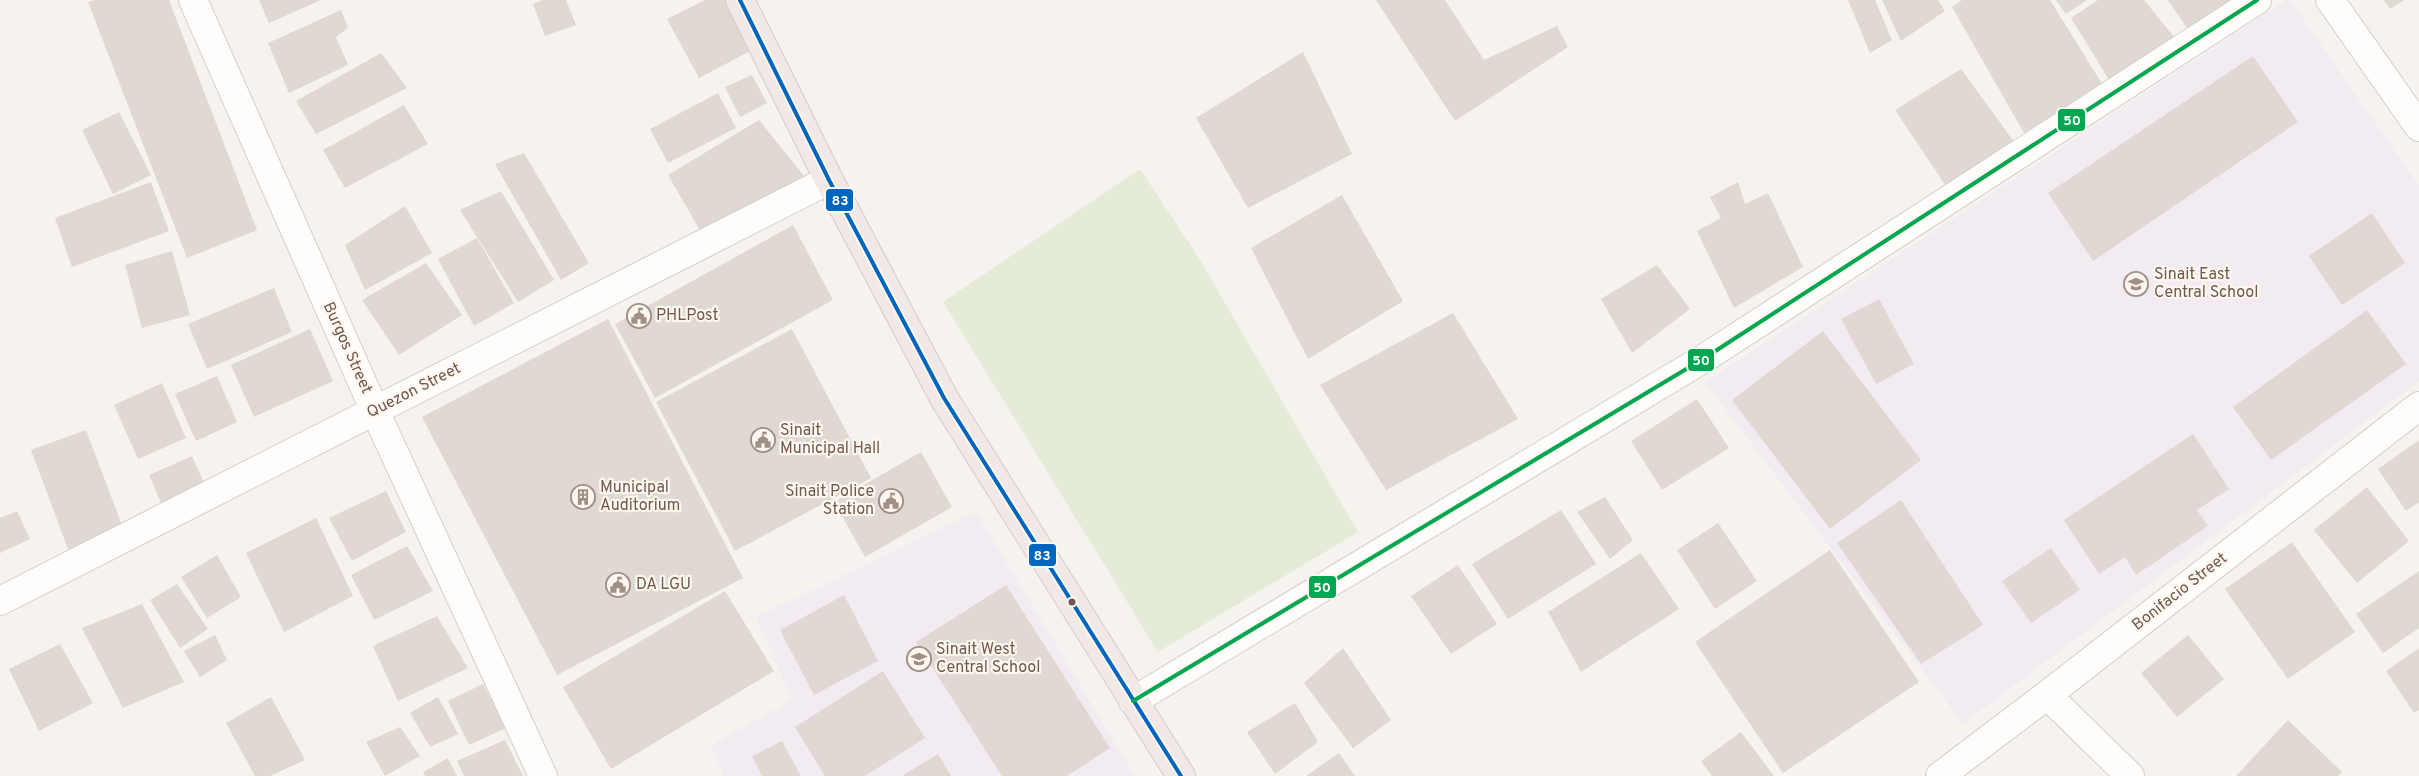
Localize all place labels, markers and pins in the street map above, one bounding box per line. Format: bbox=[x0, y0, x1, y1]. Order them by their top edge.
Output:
place label: Sinait East Central School bbox=[2154, 265, 2259, 303]
school or university icon: Sinait East Central School bbox=[2123, 271, 2149, 297]
public building icon: PHLPost bbox=[626, 303, 652, 329]
place label: PHLPost bbox=[656, 306, 718, 326]
place label: Sinait Municipal Hall bbox=[780, 421, 880, 459]
public building icon: Sinait Municipal Hall bbox=[750, 427, 776, 453]
place label: Municipal Auditorium bbox=[600, 478, 680, 516]
place label: Sinait Police Station bbox=[785, 482, 874, 520]
building icon: Municipal Auditorium bbox=[570, 484, 596, 510]
public building icon: Sinait Police Station bbox=[878, 488, 904, 514]
public building icon: DA LGU bbox=[605, 572, 631, 598]
place label: DA LGU bbox=[636, 575, 691, 595]
unlabelled marker bbox=[1067, 597, 1077, 607]
place label: Sinait West Central School bbox=[936, 640, 1041, 678]
school or university icon: Sinait West Central School bbox=[906, 646, 932, 672]

